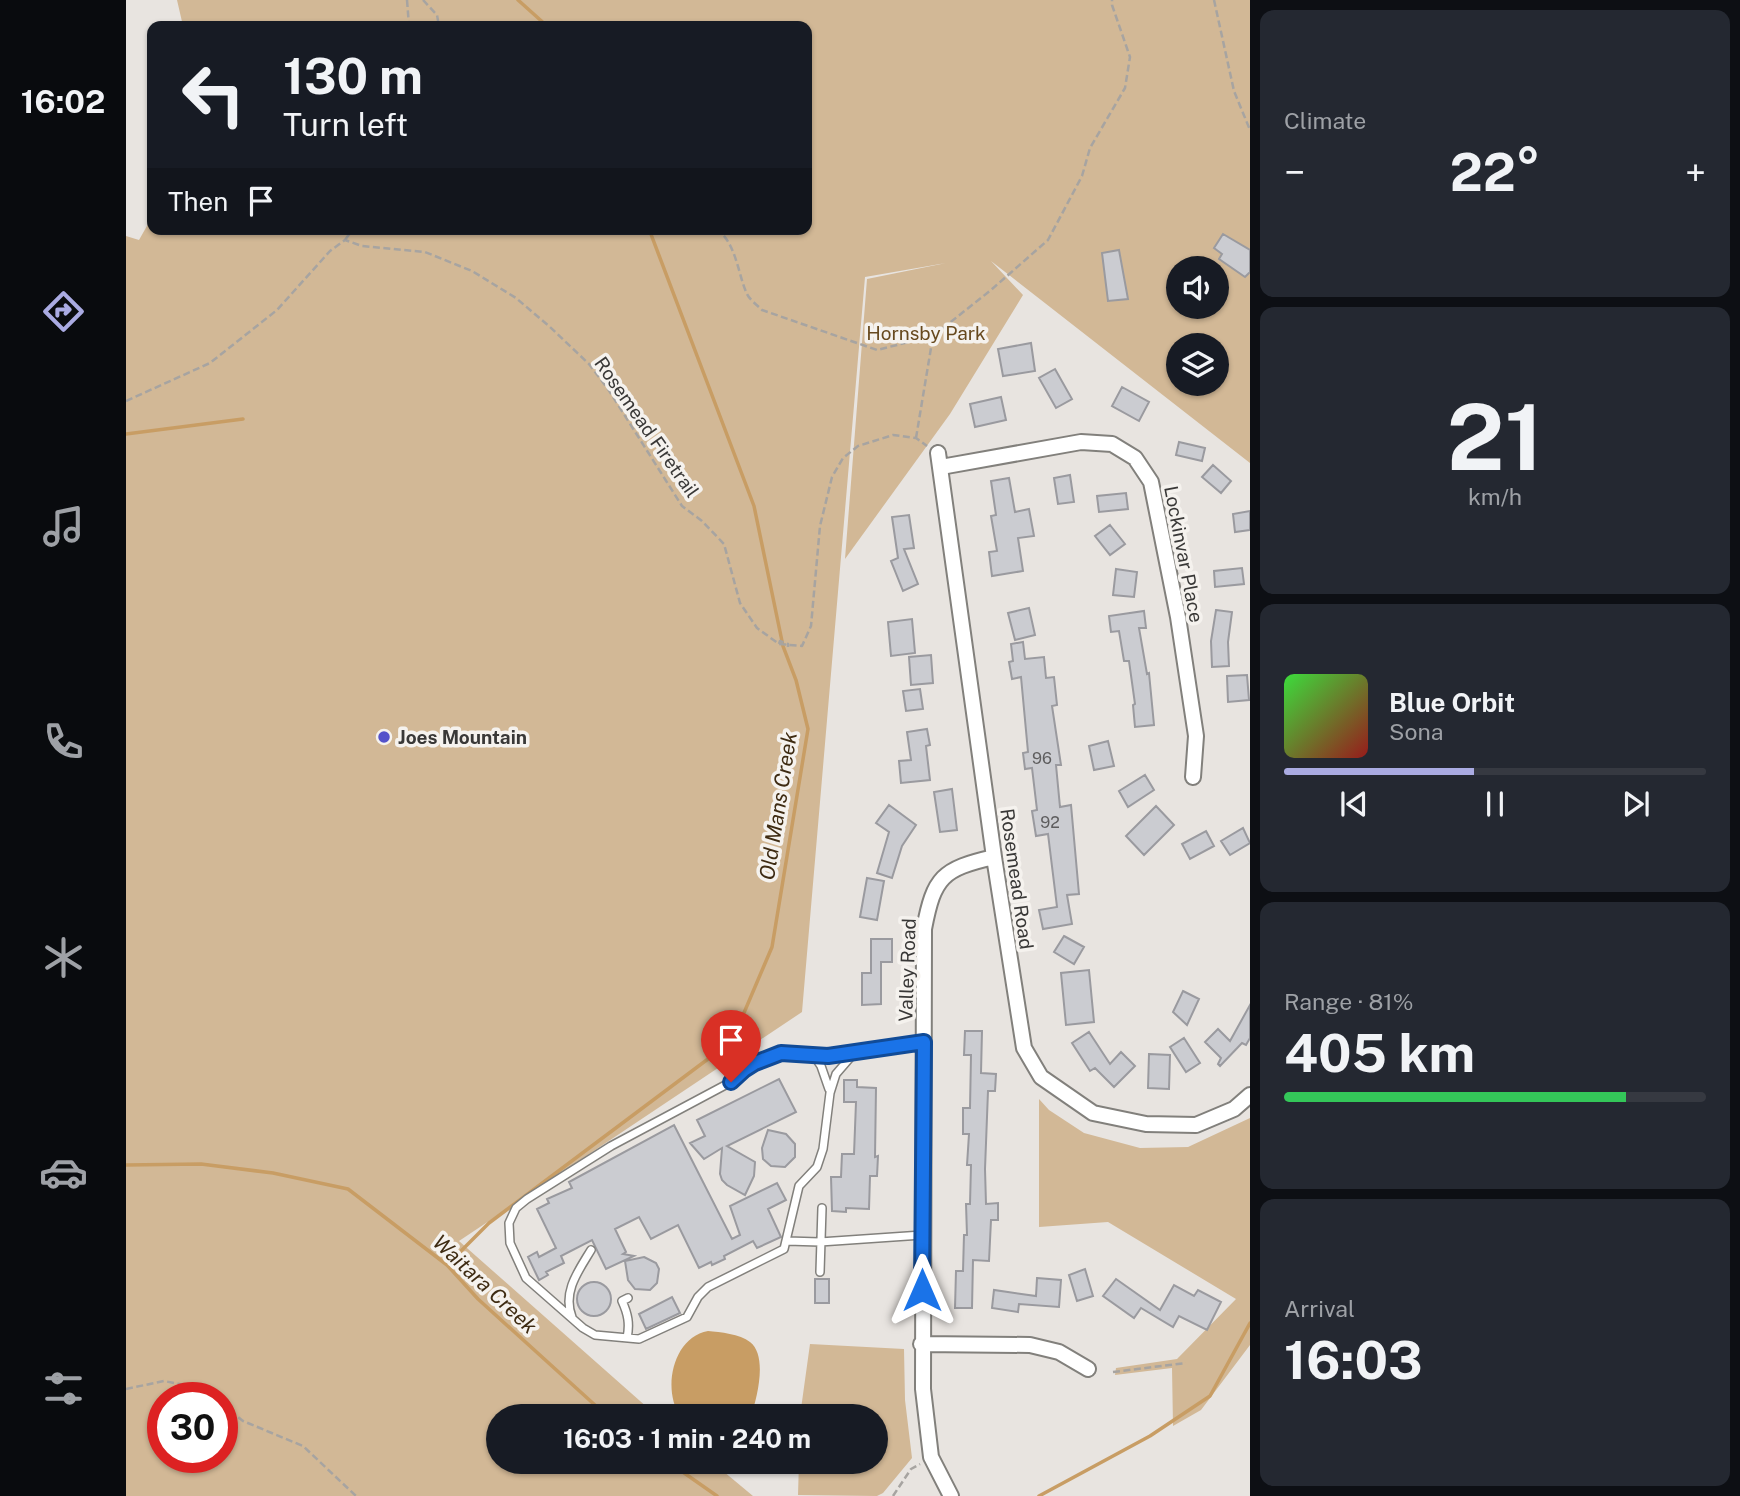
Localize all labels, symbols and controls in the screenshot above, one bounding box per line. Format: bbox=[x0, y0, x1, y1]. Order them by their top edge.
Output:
text: 130 m bbox=[283, 47, 423, 105]
icon: left bbox=[168, 49, 259, 140]
text: 16:02 bbox=[21, 83, 105, 120]
text: Turn left bbox=[283, 106, 408, 143]
text: Climate bbox=[1284, 107, 1366, 134]
text: 22° bbox=[1450, 142, 1540, 203]
text: − bbox=[1284, 150, 1305, 195]
text: + bbox=[1685, 150, 1706, 195]
icon: arrive bbox=[242, 182, 280, 220]
text: Then bbox=[168, 186, 228, 217]
map controls bbox=[1166, 256, 1229, 396]
button: sound bbox=[1166, 256, 1229, 319]
icon: directions bbox=[39, 287, 88, 336]
park label: Hornsby Park bbox=[866, 322, 986, 344]
button: layers bbox=[1166, 333, 1229, 396]
street label: Rosemead Firetrail bbox=[590, 353, 704, 501]
text: 21 bbox=[1447, 384, 1543, 490]
text: km/h bbox=[1468, 483, 1522, 510]
street label: Lockinvar Place bbox=[1160, 484, 1208, 624]
icon: music bbox=[39, 502, 88, 551]
text: Blue Orbit bbox=[1389, 687, 1515, 718]
icon: phone bbox=[39, 717, 88, 766]
text: Sona bbox=[1389, 718, 1443, 745]
place label: Joes Mountain bbox=[398, 726, 527, 748]
marker: Joes Mountain bbox=[376, 729, 392, 745]
water label: Old Mans Creek bbox=[754, 730, 802, 882]
house number: 96 bbox=[1032, 749, 1052, 768]
icon: previous bbox=[1335, 785, 1373, 823]
icon: pause bbox=[1476, 785, 1514, 823]
icon: next bbox=[1617, 785, 1655, 823]
street label: Rosemead Road bbox=[996, 807, 1038, 951]
house number: 92 bbox=[1040, 813, 1060, 832]
street label: Valley Road bbox=[894, 918, 920, 1022]
icon: climate bbox=[39, 933, 88, 982]
text: Range · 81% bbox=[1284, 988, 1413, 1015]
pin bbox=[701, 1010, 761, 1082]
icon: arrive bbox=[712, 1021, 750, 1059]
text: 405 km bbox=[1284, 1023, 1475, 1084]
icon: car bbox=[39, 1148, 88, 1197]
water label: Waitara Creek bbox=[428, 1229, 543, 1339]
position arrow bbox=[885, 1253, 959, 1327]
text: Arrival bbox=[1284, 1295, 1355, 1322]
text: 16:03 bbox=[1284, 1330, 1423, 1391]
icon: filters bbox=[39, 1364, 88, 1413]
speed limit sign: 30 bbox=[147, 1382, 238, 1473]
text: 16:03 · 1 min · 240 m bbox=[563, 1423, 811, 1454]

